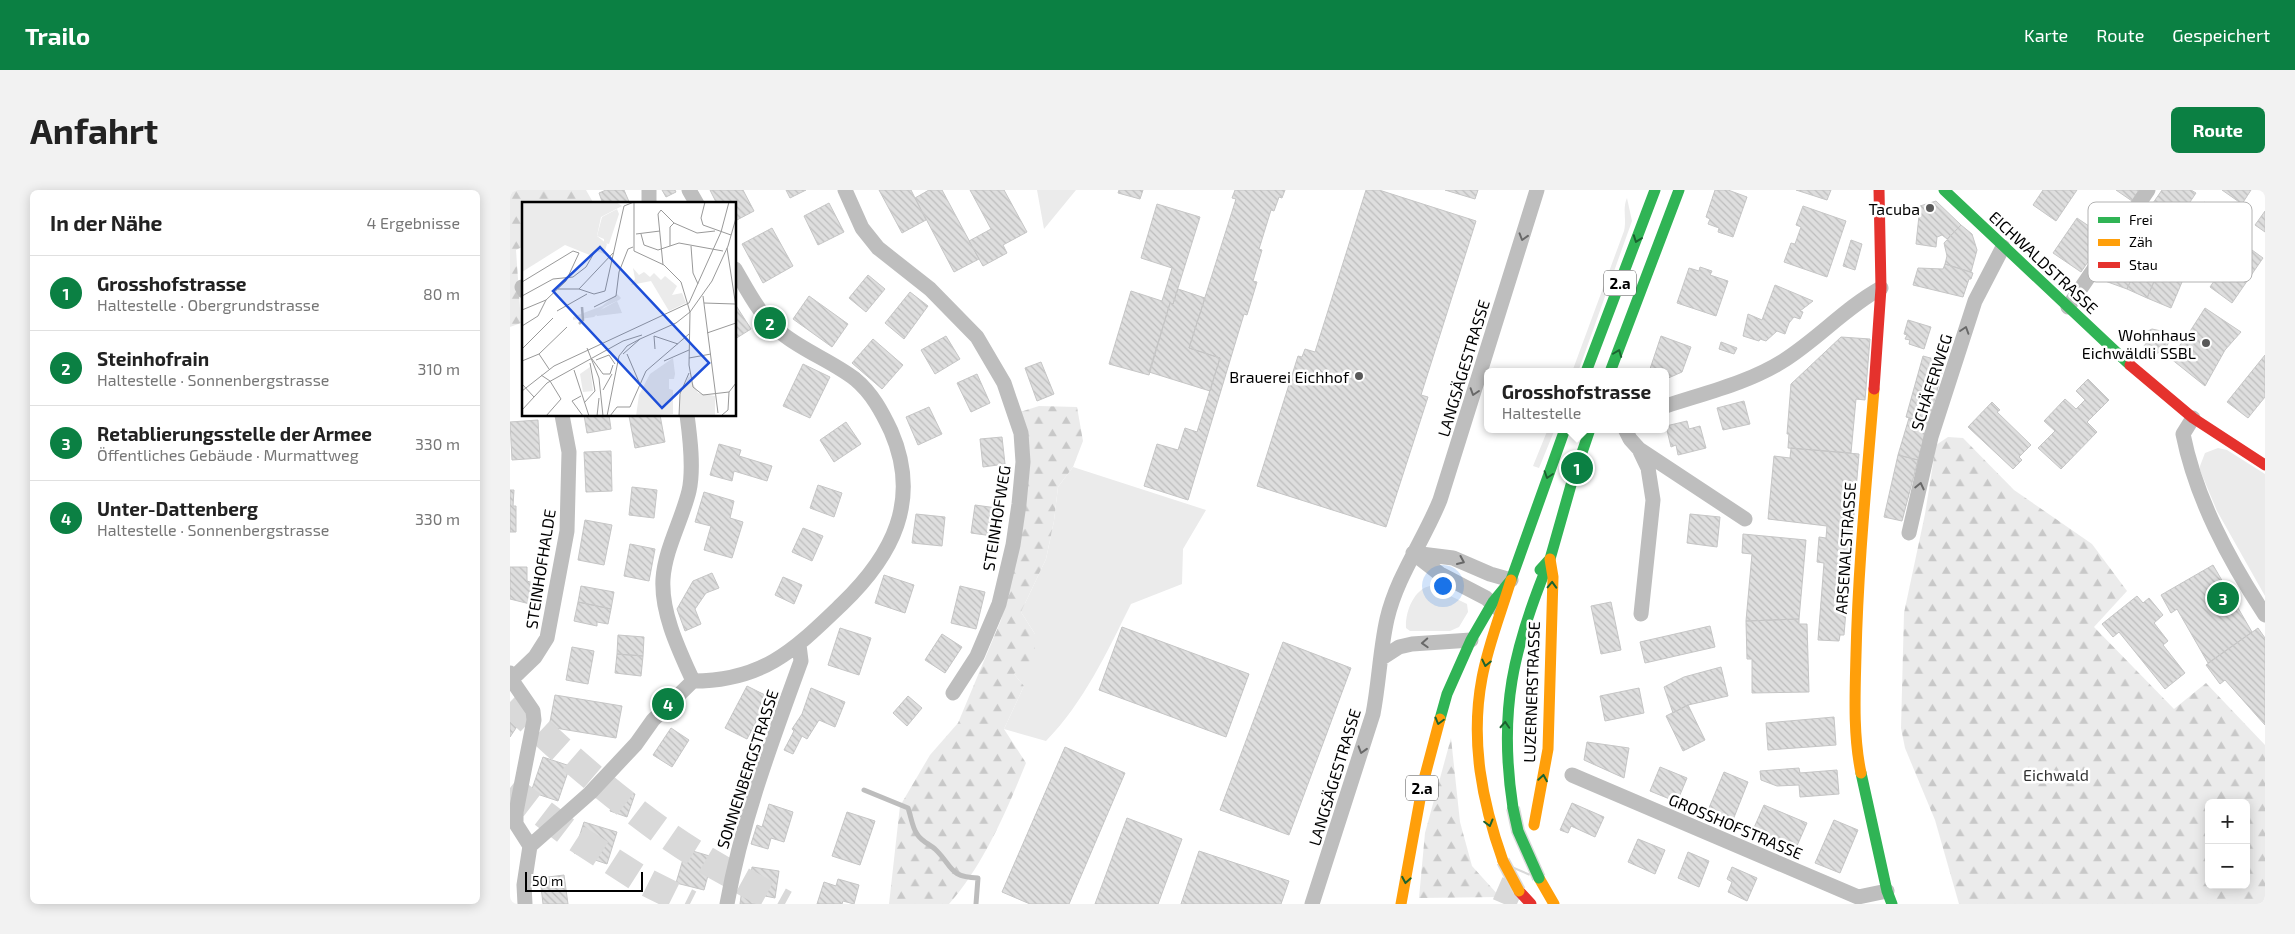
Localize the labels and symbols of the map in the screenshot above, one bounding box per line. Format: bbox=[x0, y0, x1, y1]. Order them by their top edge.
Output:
place label: Tacuba bbox=[1869, 199, 1920, 218]
inset map bbox=[522, 202, 736, 416]
marker: Tacuba bbox=[1924, 202, 1936, 214]
legend bbox=[2088, 202, 2252, 282]
street label: EICHWALDSTRASSE bbox=[1986, 207, 2102, 317]
text: Frei bbox=[2129, 211, 2153, 228]
one-way arrow bbox=[1518, 232, 1528, 240]
text: Zäh bbox=[2129, 233, 2153, 250]
one-way arrow bbox=[1633, 235, 1643, 243]
text: Stau bbox=[2129, 256, 2158, 273]
road number: 2.a bbox=[1604, 270, 1636, 296]
street label: LANGSÄGESTRASSE bbox=[1433, 297, 1493, 439]
pin: 2 bbox=[754, 304, 786, 342]
place label: Wohnhaus Eichwäldli SSBL bbox=[2082, 325, 2196, 362]
one-way arrow bbox=[1960, 326, 1970, 335]
street label: SCHÄFERWEG bbox=[1906, 331, 1956, 433]
marker: Wohnhaus Eichwäldli SSBL bbox=[2200, 337, 2212, 349]
one-way arrow bbox=[1611, 349, 1622, 358]
place label: Brauerei Eichhof bbox=[1229, 367, 1350, 386]
marker: Brauerei Eichhof bbox=[1353, 370, 1365, 382]
one-way arrow bbox=[1470, 387, 1480, 395]
pin: 1 bbox=[1561, 449, 1593, 487]
street label: STEINHOFWEG bbox=[978, 464, 1014, 572]
one-way arrow bbox=[1544, 471, 1554, 479]
street label: ARSENALSTRASSE bbox=[1831, 481, 1859, 615]
one-way arrow bbox=[1914, 481, 1925, 490]
street label: STEINHOFHALDE bbox=[521, 508, 559, 630]
one-way arrow bbox=[1456, 555, 1465, 566]
your location bbox=[1430, 573, 1456, 599]
pin: 3 bbox=[2207, 579, 2239, 617]
one-way arrow bbox=[1547, 581, 1558, 589]
street label: LUZERNERSTRASSE bbox=[1519, 621, 1543, 763]
one-way arrow bbox=[1421, 637, 1429, 648]
one-way arrow bbox=[1481, 658, 1491, 667]
pin: 4 bbox=[652, 685, 684, 723]
street label: SONNENBERGSTRASSE bbox=[712, 687, 782, 851]
street label: LANGSÄGESTRASSE bbox=[1304, 706, 1364, 848]
one-way arrow bbox=[1434, 716, 1444, 724]
one-way arrow bbox=[1500, 720, 1511, 728]
one-way arrow bbox=[1357, 745, 1367, 754]
park label: Eichwald bbox=[2023, 765, 2089, 784]
one-way arrow bbox=[1538, 773, 1548, 782]
road number: 2.a bbox=[1406, 776, 1438, 800]
street label: GROSSHOFSTRASSE bbox=[1666, 789, 1806, 863]
one-way arrow bbox=[1483, 819, 1494, 827]
scale bar bbox=[525, 869, 642, 892]
one-way arrow bbox=[1401, 875, 1411, 884]

